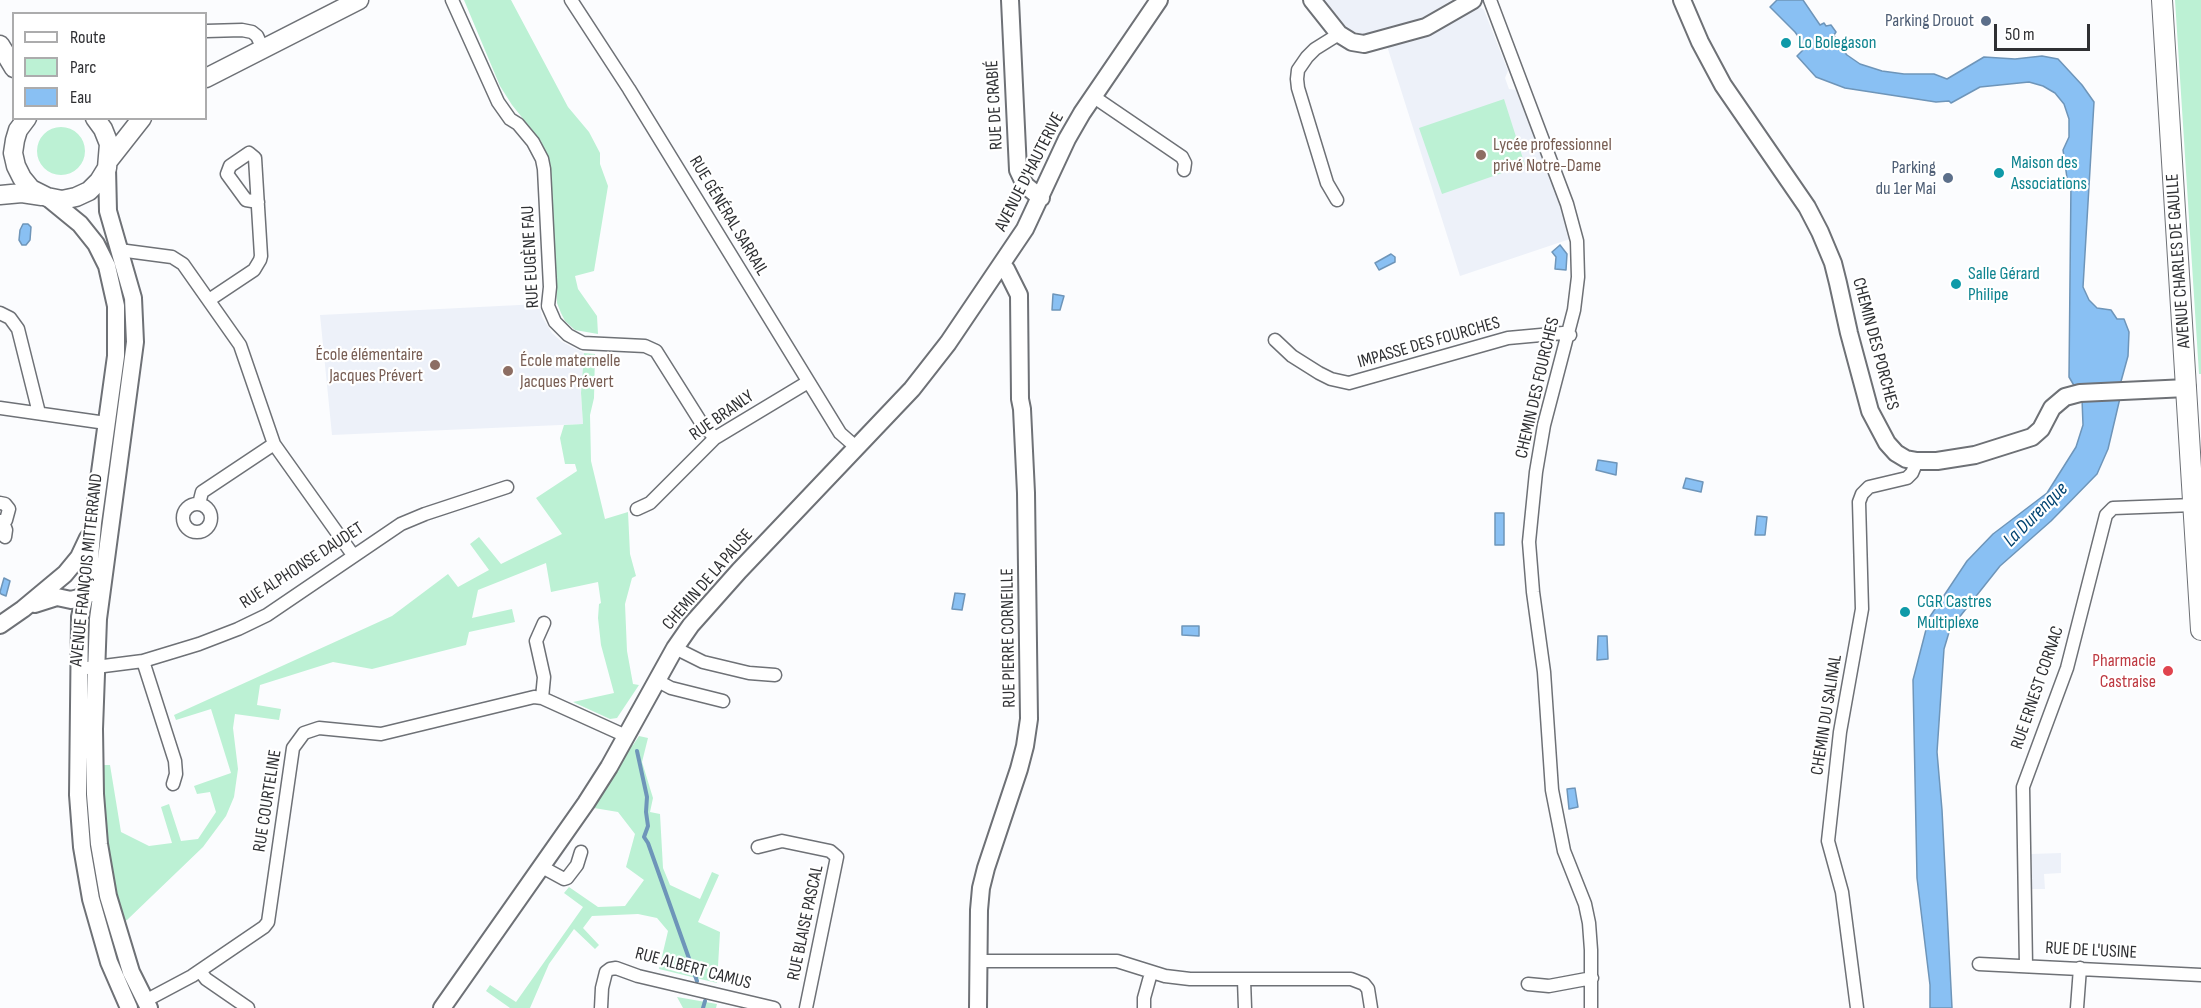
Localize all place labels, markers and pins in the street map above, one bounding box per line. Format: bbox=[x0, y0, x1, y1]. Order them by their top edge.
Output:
place label: Parking Drouot bbox=[1885, 10, 1974, 32]
marker: Parking Drouot bbox=[1979, 14, 1993, 28]
place label: Lo Bolegason bbox=[1798, 32, 1876, 54]
marker: Lo Bolegason bbox=[1779, 36, 1793, 50]
place label: Lycée professionnel privé Notre-Dame bbox=[1493, 134, 1612, 176]
marker: Lycée professionnel privé Notre-Dame bbox=[1474, 148, 1488, 162]
place label: Maison des Associations bbox=[2011, 152, 2087, 195]
place label: Parking du 1er Mai bbox=[1876, 157, 1936, 200]
marker: Maison des Associations bbox=[1992, 166, 2006, 180]
marker: Parking du 1er Mai bbox=[1941, 171, 1955, 185]
place label: Salle Gérard Philipe bbox=[1968, 263, 2040, 306]
marker: Salle Gérard Philipe bbox=[1949, 277, 1963, 291]
place label: École élémentaire Jacques Prévert bbox=[315, 344, 423, 386]
place label: École maternelle Jacques Prévert bbox=[520, 350, 620, 392]
marker: École élémentaire Jacques Prévert bbox=[428, 358, 442, 372]
marker: École maternelle Jacques Prévert bbox=[501, 364, 515, 378]
place label: CGR Castres Multiplexe bbox=[1917, 591, 1992, 634]
marker: CGR Castres Multiplexe bbox=[1898, 605, 1912, 619]
place label: Pharmacie Castraise bbox=[2092, 650, 2156, 692]
marker: Pharmacie Castraise bbox=[2161, 664, 2175, 678]

